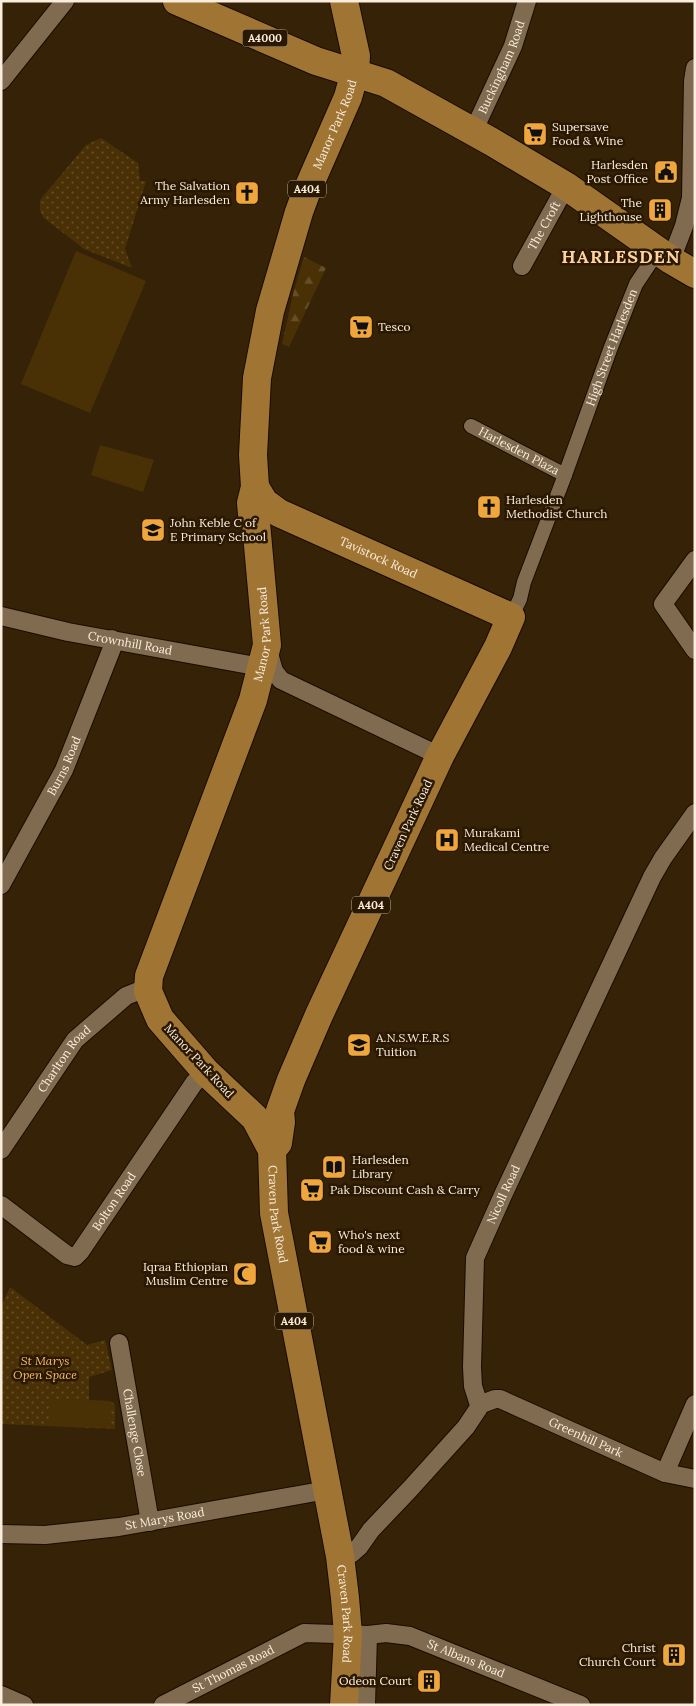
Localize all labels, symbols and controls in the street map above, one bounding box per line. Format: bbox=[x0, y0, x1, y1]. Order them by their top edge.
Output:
street label: Buckingham Road bbox=[475, 19, 527, 116]
road number: A4000 bbox=[242, 29, 288, 46]
street label: Manor Park Road bbox=[309, 78, 360, 172]
place label: Supersave Food & Wine bbox=[552, 119, 624, 148]
supermarket icon: Supersave Food & Wine bbox=[522, 121, 548, 147]
place label: Harlesden Post Office bbox=[586, 157, 648, 186]
public building icon: Harlesden Post Office bbox=[653, 159, 679, 185]
place label: The Salvation Army Harlesden bbox=[139, 178, 230, 207]
church icon: The Salvation Army Harlesden bbox=[234, 180, 260, 206]
road number: A404 bbox=[288, 180, 326, 198]
place label: The Lighthouse bbox=[580, 195, 642, 224]
building icon: The Lighthouse bbox=[647, 197, 673, 223]
street label: The Croft bbox=[524, 198, 563, 253]
district label: HARLESDEN bbox=[561, 245, 681, 268]
street label: High Street Harlesden bbox=[582, 287, 640, 408]
supermarket icon: Tesco bbox=[348, 314, 374, 340]
place label: Tesco bbox=[378, 319, 411, 334]
street label: Harlesden Plaza bbox=[476, 423, 562, 478]
place label: Harlesden Methodist Church bbox=[506, 492, 608, 521]
church icon: Harlesden Methodist Church bbox=[476, 494, 502, 520]
place label: John Keble C of E Primary School bbox=[169, 515, 266, 544]
school or university icon: John Keble C of E Primary School bbox=[140, 517, 166, 543]
street label: Tavistock Road bbox=[337, 533, 420, 581]
street label: Manor Park Road bbox=[250, 586, 274, 683]
street label: Crownhill Road bbox=[87, 628, 174, 658]
street label: Burns Road bbox=[44, 734, 84, 798]
street label: Craven Park Road bbox=[380, 777, 435, 873]
place label: Murakami Medical Centre bbox=[464, 825, 550, 854]
hospital icon: Murakami Medical Centre bbox=[434, 827, 460, 853]
road number: A404 bbox=[352, 896, 390, 914]
street label: Manor Park Road bbox=[161, 1020, 238, 1101]
street label: Charlton Road bbox=[34, 1022, 94, 1095]
place label: A.N.S.W.E.R.S Tuition bbox=[375, 1030, 449, 1059]
school or university icon: A.N.S.W.E.R.S Tuition bbox=[346, 1032, 372, 1058]
place label: Harlesden Library bbox=[352, 1152, 409, 1181]
library icon: Harlesden Library bbox=[321, 1154, 347, 1180]
street label: Nicoll Road bbox=[483, 1162, 523, 1226]
street label: Craven Park Road bbox=[265, 1165, 291, 1264]
street label: Bolton Road bbox=[88, 1169, 139, 1234]
supermarket icon: Pak Discount Cash & Carry bbox=[299, 1177, 325, 1203]
place label: Pak Discount Cash & Carry bbox=[330, 1182, 480, 1197]
place label: Who's next food & wine bbox=[338, 1227, 405, 1256]
supermarket icon: Who's next food & wine bbox=[307, 1229, 333, 1255]
place label: Iqraa Ethiopian Muslim Centre bbox=[143, 1259, 228, 1288]
mosque icon: Iqraa Ethiopian Muslim Centre bbox=[232, 1261, 258, 1287]
road number: A404 bbox=[275, 1312, 313, 1330]
park label: St Marys Open Space bbox=[13, 1353, 77, 1382]
street label: Challenge Close bbox=[120, 1387, 150, 1478]
street label: Greenhill Park bbox=[546, 1414, 626, 1460]
street label: St Marys Road bbox=[124, 1504, 206, 1533]
street label: Craven Park Road bbox=[334, 1564, 356, 1663]
street label: St Albans Road bbox=[425, 1636, 507, 1680]
place label: Christ Church Court bbox=[579, 1640, 656, 1669]
street label: St Thomas Road bbox=[190, 1641, 277, 1696]
building icon: Christ Church Court bbox=[661, 1642, 687, 1668]
building icon: Odeon Court bbox=[416, 1668, 442, 1694]
place label: Odeon Court bbox=[339, 1673, 412, 1688]

